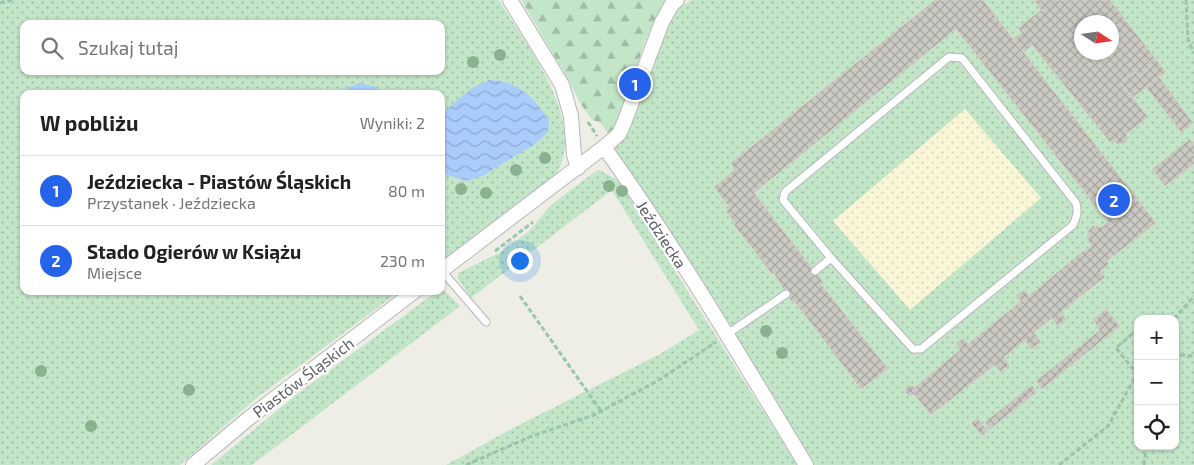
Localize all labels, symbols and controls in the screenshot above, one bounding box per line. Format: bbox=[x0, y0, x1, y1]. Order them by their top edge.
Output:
north arrow bbox=[1074, 15, 1119, 60]
search box bbox=[20, 20, 445, 75]
icon: search bbox=[38, 34, 66, 62]
text: Szukaj tutaj bbox=[78, 36, 178, 59]
pin: 1 bbox=[619, 65, 651, 103]
text: W pobliżu bbox=[40, 110, 139, 135]
text: Wyniki: 2 bbox=[360, 113, 425, 132]
text: Jeździecka - Piastów Śląskich bbox=[87, 170, 351, 193]
text: 1 bbox=[53, 181, 59, 200]
text: 80 m bbox=[388, 181, 425, 200]
pin: 2 bbox=[1098, 181, 1130, 219]
text: Przystanek · Jeździecka bbox=[87, 193, 256, 212]
street label: Jeździecka bbox=[633, 197, 691, 271]
text: Stado Ogierów w Książu bbox=[87, 240, 301, 263]
your location bbox=[507, 248, 533, 274]
text: 2 bbox=[51, 251, 61, 270]
text: 230 m bbox=[380, 251, 425, 270]
text: Miejsce bbox=[87, 263, 142, 282]
map controls bbox=[1134, 315, 1179, 450]
button: + bbox=[1134, 315, 1179, 360]
street label: Piastów Śląskich bbox=[249, 333, 357, 421]
button: − bbox=[1134, 360, 1179, 405]
button: locate bbox=[1134, 405, 1179, 450]

